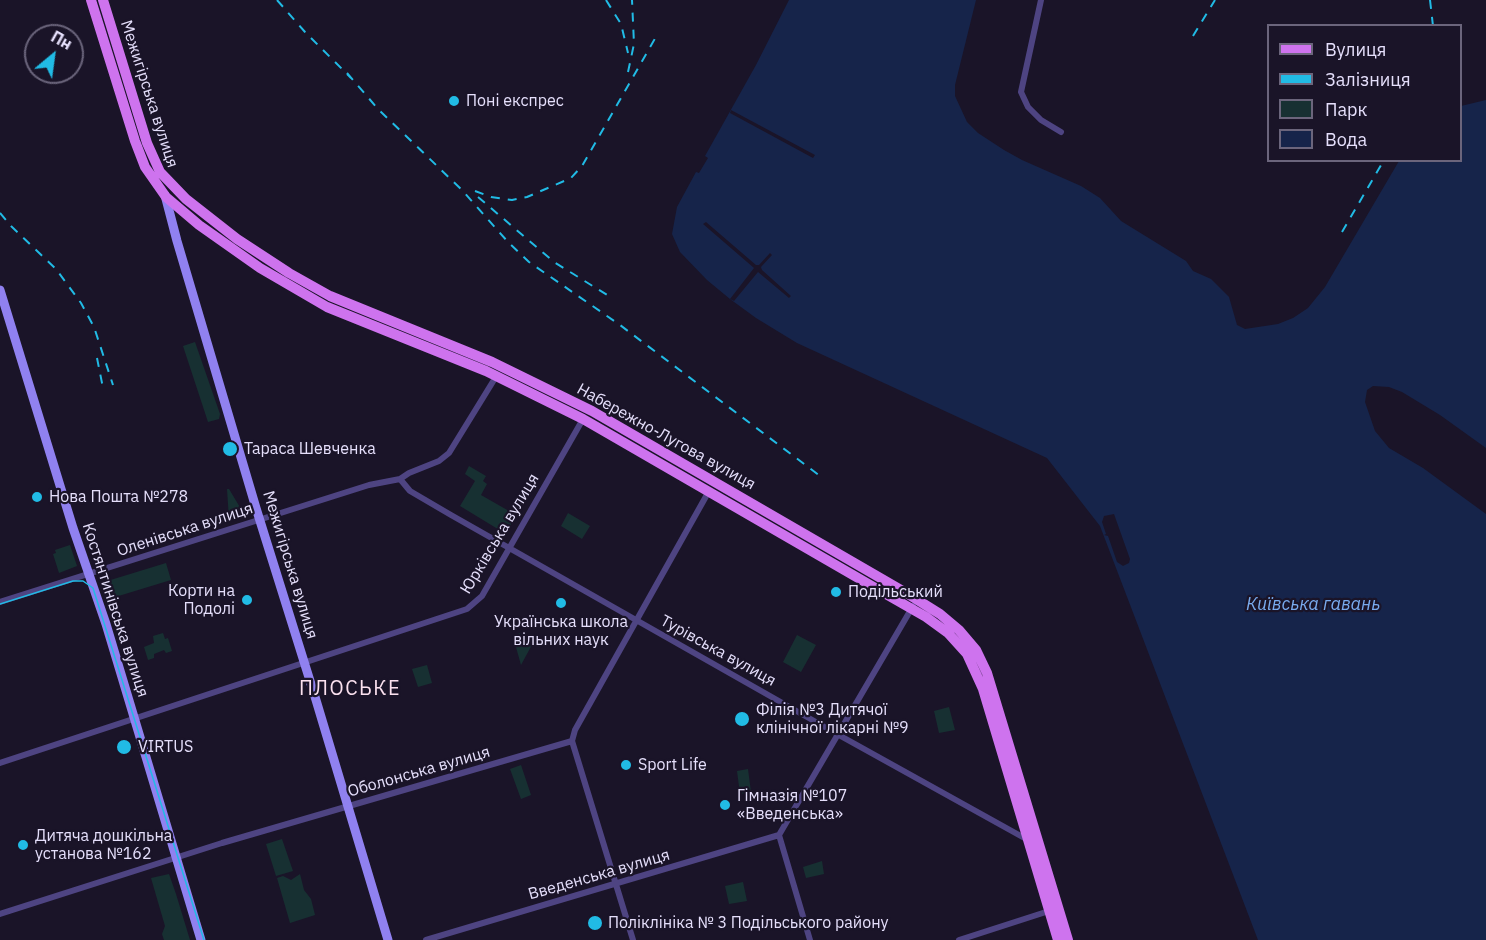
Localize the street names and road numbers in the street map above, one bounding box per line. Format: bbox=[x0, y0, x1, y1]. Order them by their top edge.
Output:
street label: Межигірська вулиця bbox=[116, 18, 182, 170]
street label: Набережно-Лугова вулиця bbox=[573, 380, 759, 494]
street label: Юрківська вулиця bbox=[457, 470, 543, 598]
street label: Межигірська вулиця bbox=[258, 489, 322, 641]
street label: Оленівська вулиця bbox=[115, 499, 255, 561]
street label: Костянтинівська вулиця bbox=[78, 520, 152, 700]
street label: Турівська вулиця bbox=[657, 611, 779, 691]
street label: Оболонська вулиця bbox=[346, 742, 492, 802]
street label: Введенська вулиця bbox=[526, 846, 672, 904]

